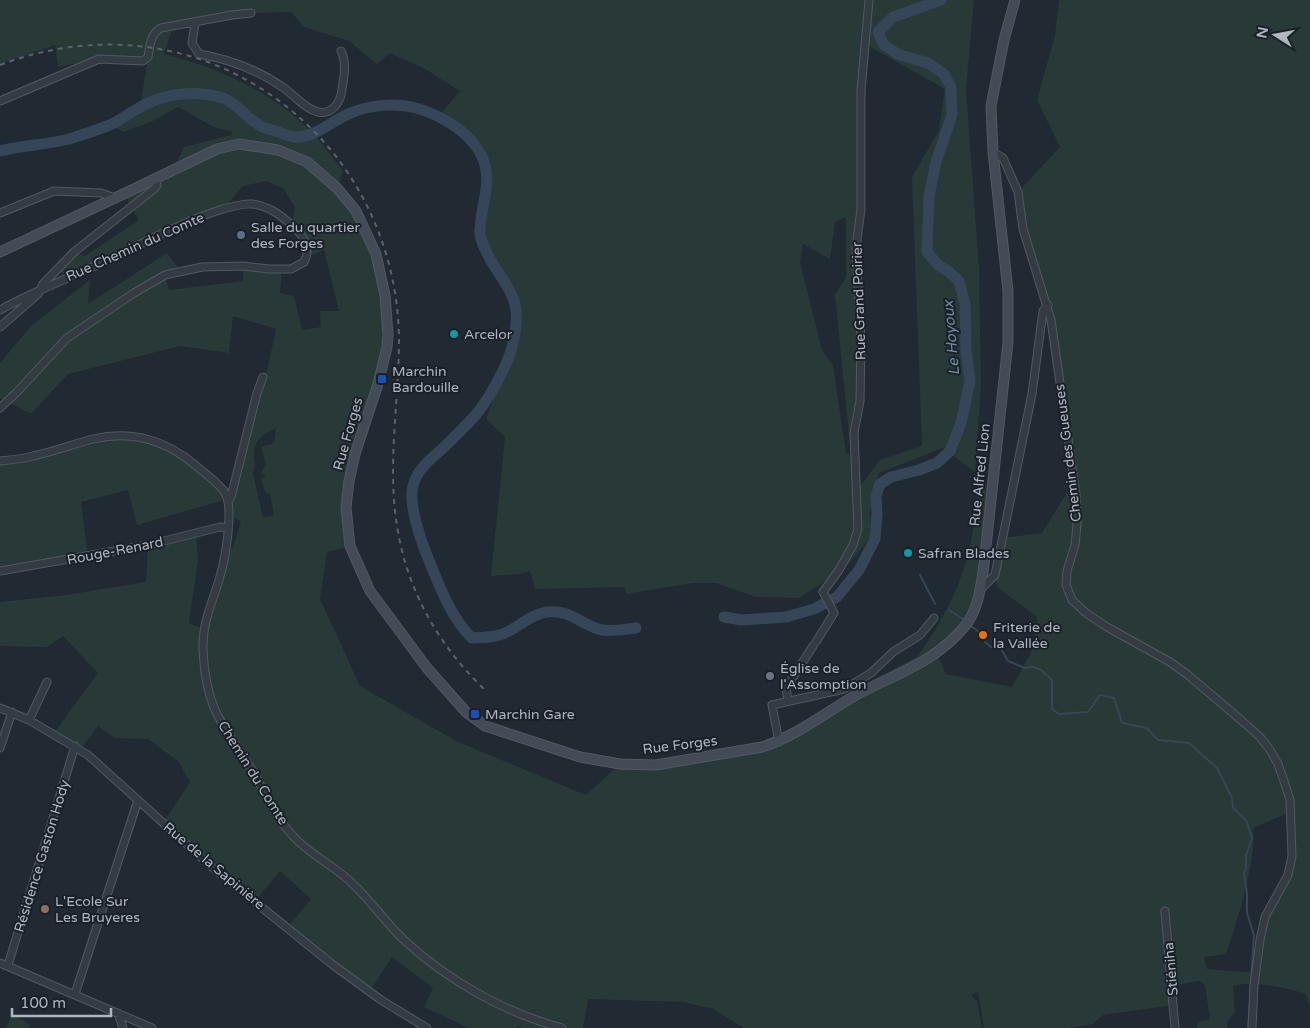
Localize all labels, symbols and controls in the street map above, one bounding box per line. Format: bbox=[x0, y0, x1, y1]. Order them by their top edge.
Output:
north arrow bbox=[1250, 10, 1300, 60]
text: N bbox=[1253, 25, 1272, 40]
street label: Rue Chemin du Comte bbox=[63, 209, 207, 285]
place label: Salle du quartier des Forges bbox=[251, 219, 360, 252]
marker: Salle du quartier des Forges bbox=[235, 229, 247, 241]
street label: Rue Grand Poirier bbox=[848, 241, 870, 360]
water label: Le Hoyoux bbox=[939, 298, 963, 376]
place label: Arcelor bbox=[464, 326, 513, 343]
marker: Arcelor bbox=[448, 328, 460, 340]
place label: Marchin Bardouille bbox=[392, 363, 459, 396]
marker: Marchin Bardouille bbox=[376, 373, 388, 385]
street label: Chemin des Gueuses bbox=[1051, 383, 1085, 523]
street label: Rue Forges bbox=[329, 395, 367, 472]
street label: Rue Alfred Lion bbox=[966, 423, 994, 527]
street label: Rouge-Renard bbox=[65, 533, 165, 569]
place label: Safran Blades bbox=[918, 545, 1010, 562]
marker: Safran Blades bbox=[902, 547, 914, 559]
place label: Friterie de la Vallée bbox=[993, 619, 1060, 652]
marker: Friterie de la Vallée bbox=[977, 629, 989, 641]
place label: Église de l'Assomption bbox=[780, 660, 867, 693]
marker: Église de l'Assomption bbox=[764, 670, 776, 682]
place label: Marchin Gare bbox=[485, 706, 575, 723]
marker: Marchin Gare bbox=[469, 708, 481, 720]
street label: Chemin du Comte bbox=[214, 718, 292, 828]
street label: Rue Forges bbox=[642, 732, 719, 758]
street label: Résidence Gaston Hody bbox=[11, 777, 73, 934]
street label: Rue de la Sapinière bbox=[160, 819, 268, 913]
place label: L'Ecole Sur Les Bruyeres bbox=[55, 893, 140, 926]
marker: L'Ecole Sur Les Bruyeres bbox=[39, 903, 51, 915]
street label: Stiéniha bbox=[1160, 942, 1182, 996]
scale bar bbox=[12, 986, 111, 1018]
text: 100 m bbox=[20, 994, 66, 1012]

